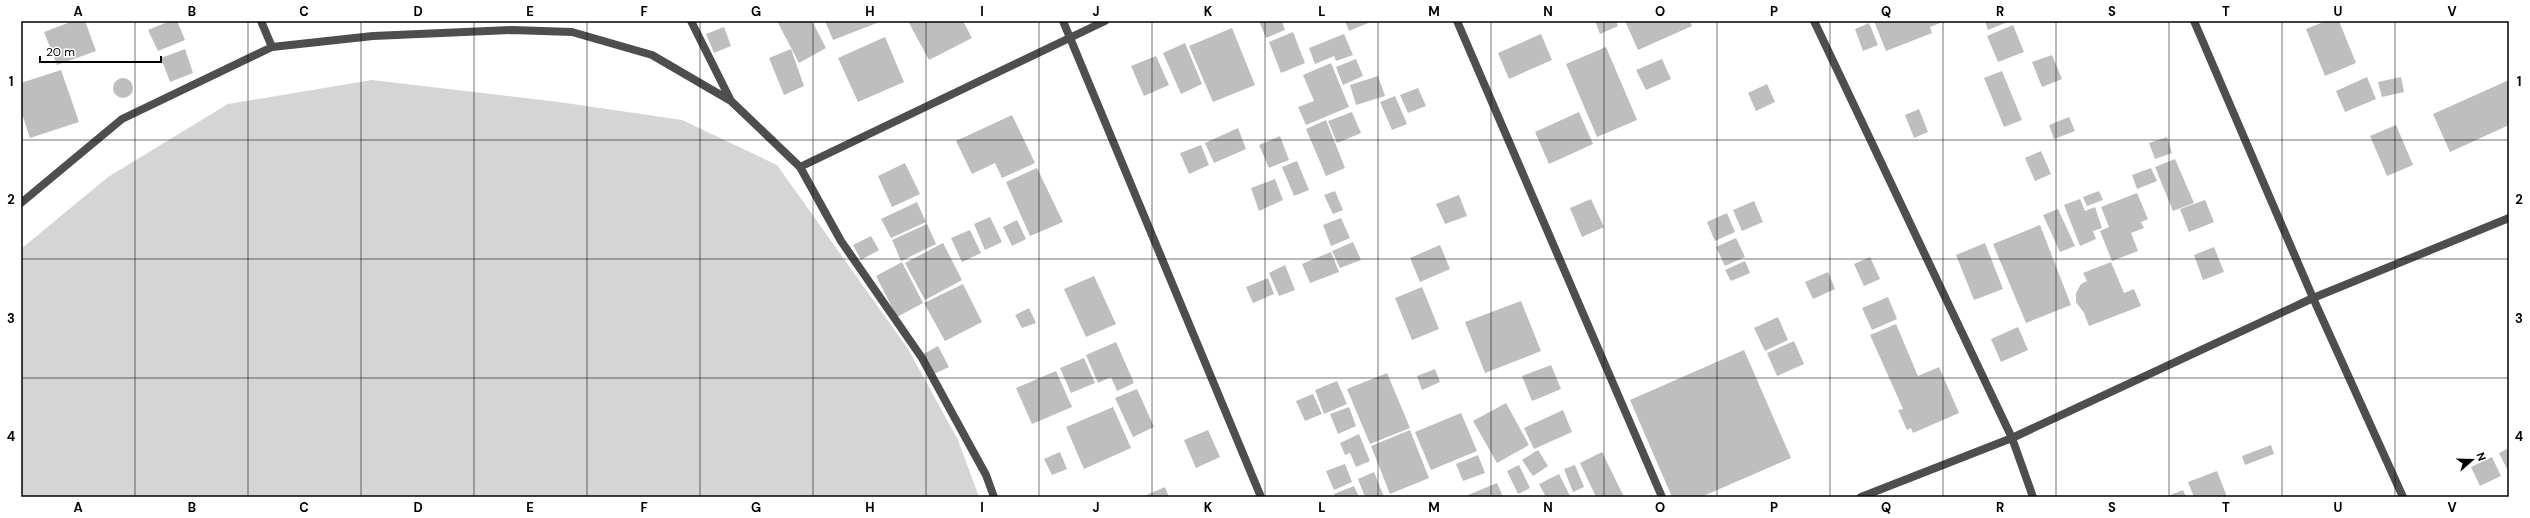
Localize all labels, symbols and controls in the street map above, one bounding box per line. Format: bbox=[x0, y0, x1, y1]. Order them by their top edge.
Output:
text: A bbox=[73, 3, 83, 20]
text: B bbox=[188, 3, 196, 20]
text: C bbox=[299, 3, 309, 20]
text: D bbox=[413, 3, 423, 20]
text: E bbox=[526, 3, 534, 20]
text: F bbox=[640, 3, 648, 20]
text: G bbox=[751, 3, 761, 20]
text: H bbox=[865, 3, 875, 20]
text: I bbox=[980, 3, 984, 20]
text: J bbox=[1092, 3, 1100, 20]
text: K bbox=[1204, 3, 1213, 20]
text: L bbox=[1318, 3, 1326, 20]
text: M bbox=[1428, 3, 1440, 20]
text: N bbox=[1543, 3, 1553, 20]
text: O bbox=[1655, 3, 1665, 20]
text: P bbox=[1770, 3, 1778, 20]
text: Q bbox=[1881, 3, 1891, 20]
text: R bbox=[1996, 3, 2004, 20]
text: S bbox=[2108, 3, 2116, 20]
text: T bbox=[2222, 3, 2230, 20]
text: U bbox=[2334, 3, 2343, 20]
text: V bbox=[2447, 3, 2457, 20]
scale bar bbox=[40, 38, 161, 64]
text: 20 m bbox=[46, 44, 75, 60]
text: 1 bbox=[9, 73, 13, 90]
text: 1 bbox=[2517, 73, 2521, 90]
text: 2 bbox=[7, 191, 15, 208]
text: 2 bbox=[2515, 191, 2523, 208]
text: 3 bbox=[7, 310, 15, 327]
text: 3 bbox=[2515, 310, 2523, 327]
text: 4 bbox=[7, 428, 15, 445]
text: 4 bbox=[2515, 428, 2523, 445]
north arrow bbox=[2452, 440, 2492, 480]
text: N bbox=[2473, 450, 2489, 463]
text: A bbox=[73, 499, 83, 516]
text: B bbox=[188, 499, 196, 516]
text: C bbox=[299, 499, 309, 516]
text: D bbox=[413, 499, 423, 516]
text: E bbox=[526, 499, 534, 516]
text: F bbox=[640, 499, 648, 516]
text: G bbox=[751, 499, 761, 516]
text: H bbox=[865, 499, 875, 516]
text: I bbox=[980, 499, 984, 516]
text: J bbox=[1092, 499, 1100, 516]
text: K bbox=[1204, 499, 1213, 516]
text: L bbox=[1318, 499, 1326, 516]
text: M bbox=[1428, 499, 1440, 516]
text: N bbox=[1543, 499, 1553, 516]
text: O bbox=[1655, 499, 1665, 516]
text: P bbox=[1770, 499, 1778, 516]
text: Q bbox=[1881, 499, 1891, 516]
text: R bbox=[1996, 499, 2004, 516]
text: S bbox=[2108, 499, 2116, 516]
text: T bbox=[2222, 499, 2230, 516]
text: U bbox=[2334, 499, 2343, 516]
text: V bbox=[2447, 499, 2457, 516]

